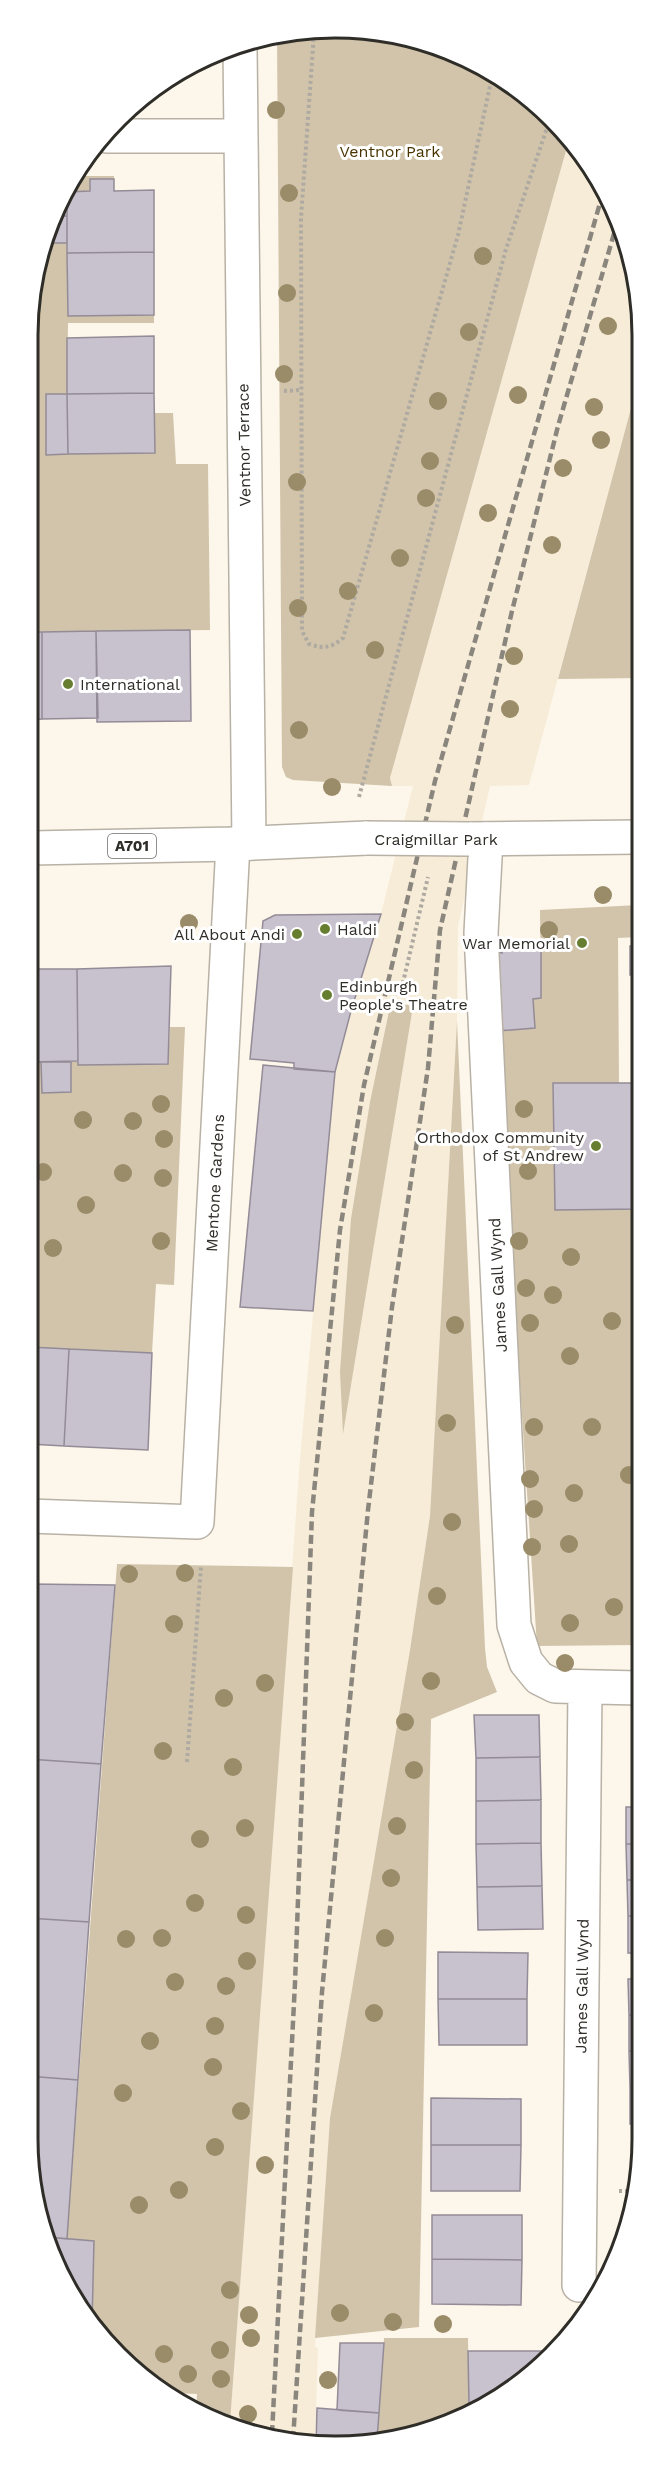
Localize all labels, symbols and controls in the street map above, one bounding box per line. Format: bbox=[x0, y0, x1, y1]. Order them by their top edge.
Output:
park label: Ventnor Park bbox=[340, 142, 440, 161]
street label: Ventnor Terrace bbox=[233, 383, 255, 507]
place label: International bbox=[80, 675, 180, 694]
marker: International bbox=[61, 677, 75, 691]
street label: Craigmillar Park bbox=[374, 830, 498, 849]
road number: A701 bbox=[108, 834, 156, 858]
place label: Haldi bbox=[337, 920, 377, 939]
marker: Haldi bbox=[318, 922, 332, 936]
place label: All About Andi bbox=[174, 925, 285, 944]
marker: All About Andi bbox=[290, 927, 304, 941]
place label: War Memorial bbox=[462, 934, 570, 953]
marker: War Memorial bbox=[575, 936, 589, 950]
place label: Edinburgh People's Theatre bbox=[339, 977, 468, 1014]
marker: Edinburgh People's Theatre bbox=[320, 988, 334, 1002]
street label: Mentone Gardens bbox=[202, 1114, 228, 1252]
place label: Orthodox Community of St Andrew bbox=[417, 1128, 585, 1165]
marker: Orthodox Community of St Andrew bbox=[589, 1139, 603, 1153]
street label: James Gall Wynd bbox=[485, 1217, 511, 1353]
street label: James Gall Wynd bbox=[571, 1918, 593, 2054]

